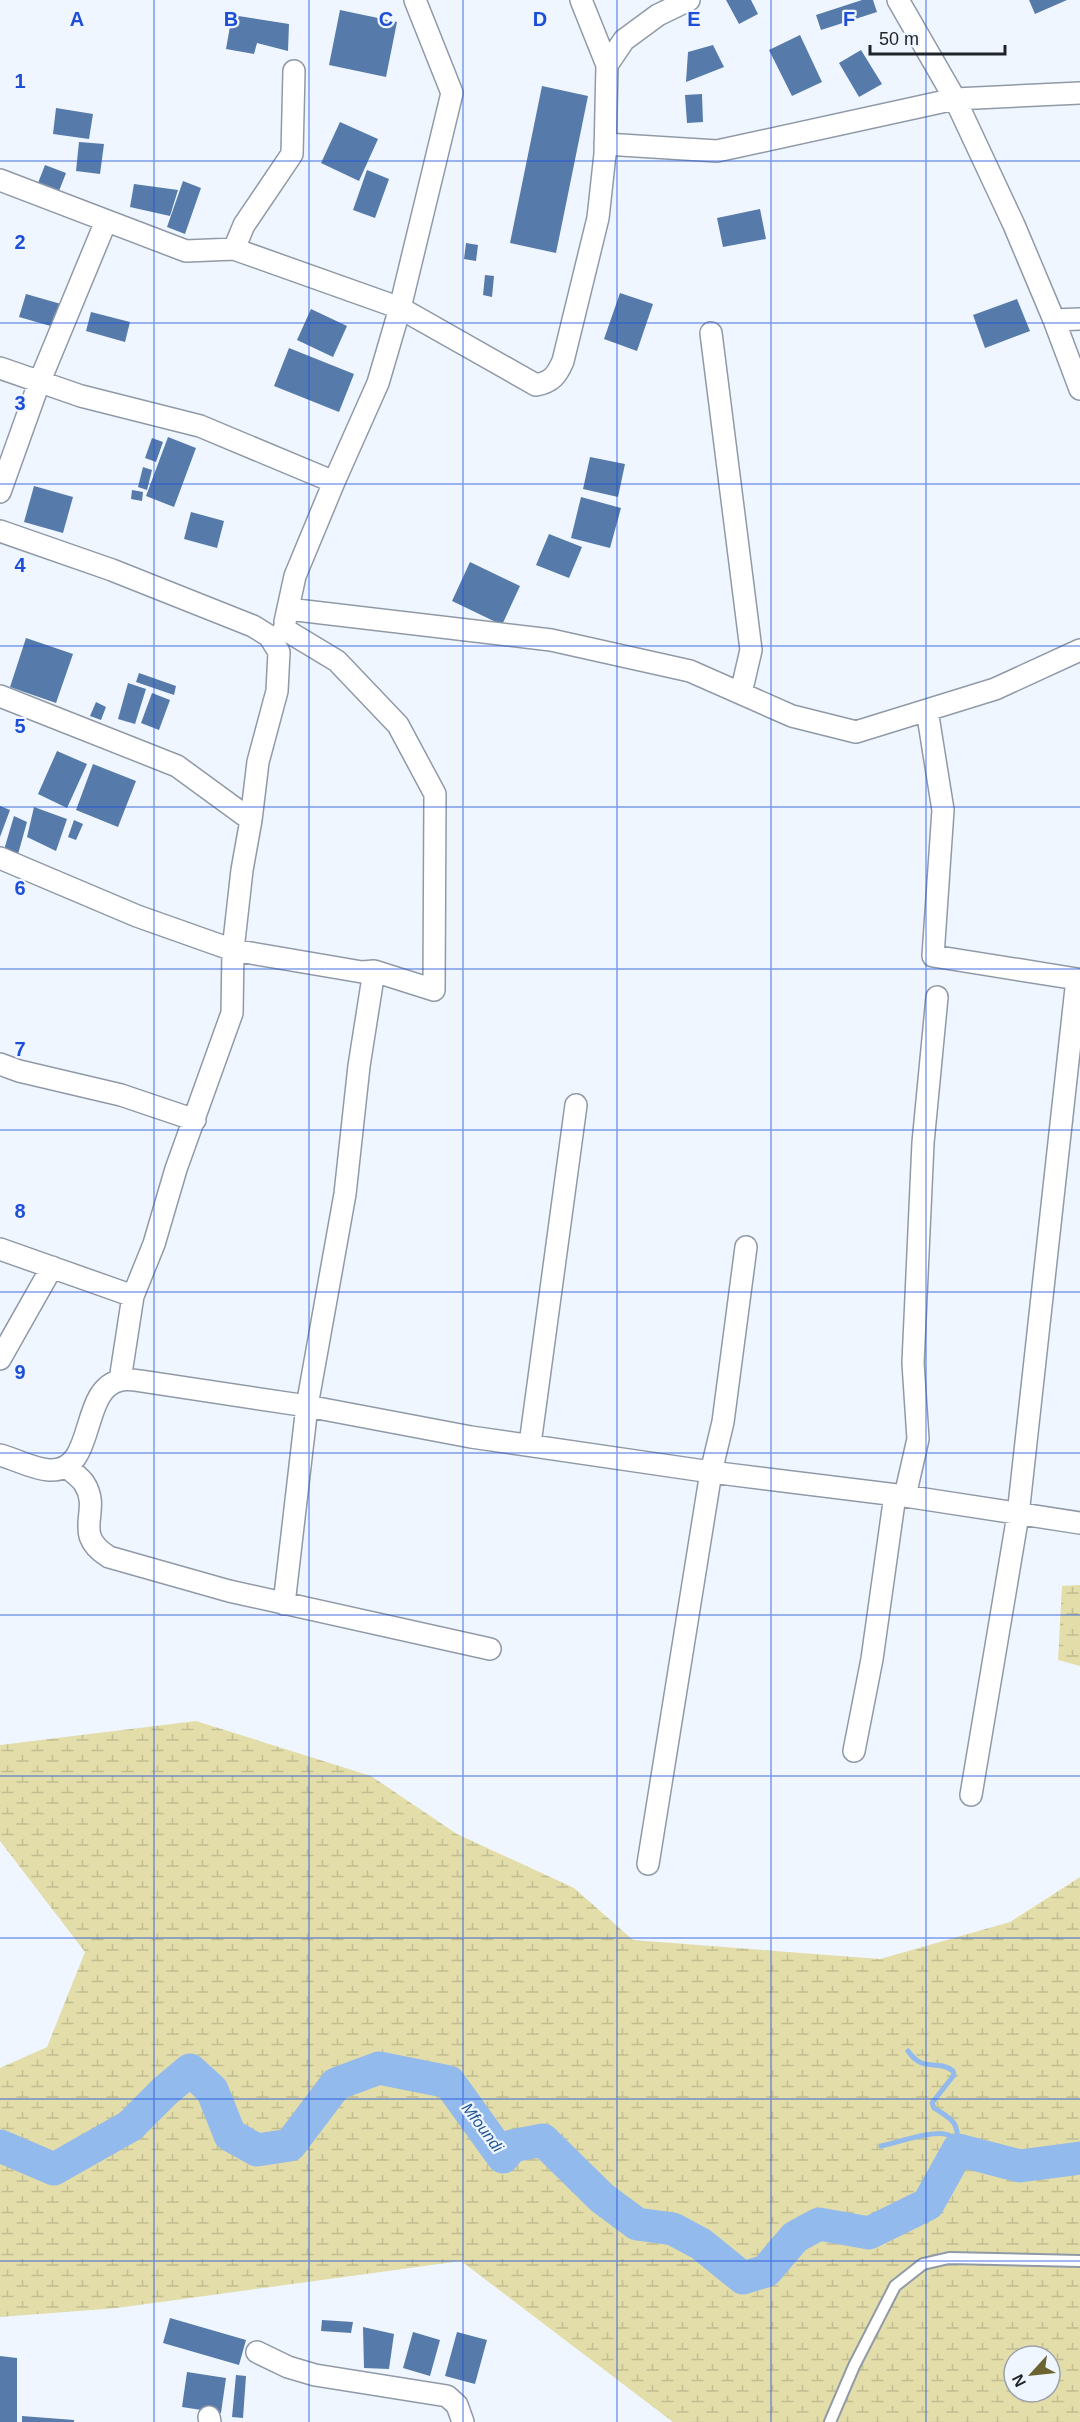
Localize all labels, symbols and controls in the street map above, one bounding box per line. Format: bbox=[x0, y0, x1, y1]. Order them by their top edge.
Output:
text: A bbox=[70, 8, 84, 30]
text: B bbox=[224, 8, 238, 30]
text: C bbox=[379, 8, 393, 30]
text: D bbox=[533, 8, 547, 30]
text: E bbox=[687, 8, 701, 30]
text: F bbox=[843, 8, 855, 30]
scale bar bbox=[870, 18, 1005, 56]
text: 50 m bbox=[879, 29, 919, 49]
text: 1 bbox=[14, 70, 26, 92]
text: 2 bbox=[14, 231, 26, 253]
text: 3 bbox=[14, 392, 26, 414]
text: 4 bbox=[14, 554, 26, 576]
text: 5 bbox=[14, 715, 26, 737]
text: 6 bbox=[14, 877, 26, 899]
text: 7 bbox=[14, 1038, 26, 1060]
text: 8 bbox=[14, 1200, 26, 1222]
text: 9 bbox=[14, 1361, 26, 1383]
water label: Mfoundi bbox=[459, 2099, 507, 2156]
north arrow bbox=[1002, 2344, 1062, 2404]
text: N bbox=[1009, 2372, 1029, 2390]

